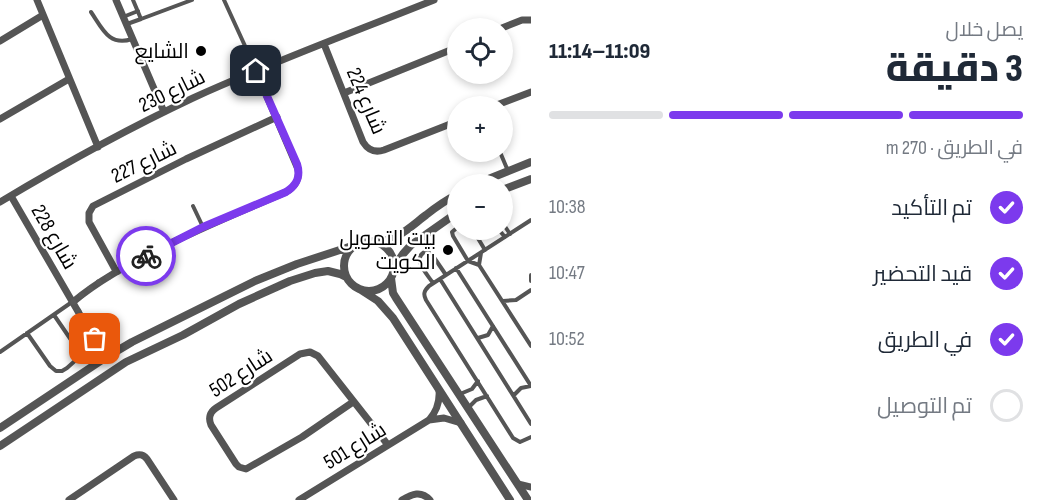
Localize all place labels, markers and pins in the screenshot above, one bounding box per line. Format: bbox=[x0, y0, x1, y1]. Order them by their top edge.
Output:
place label: الشايع bbox=[134, 39, 189, 65]
marker: الشايع bbox=[194, 44, 208, 58]
pin bbox=[230, 45, 281, 96]
place label: بيت التمويل الكويت bbox=[340, 226, 436, 275]
marker: بيت التمويل الكويت bbox=[441, 243, 455, 257]
pin bbox=[69, 313, 120, 364]

